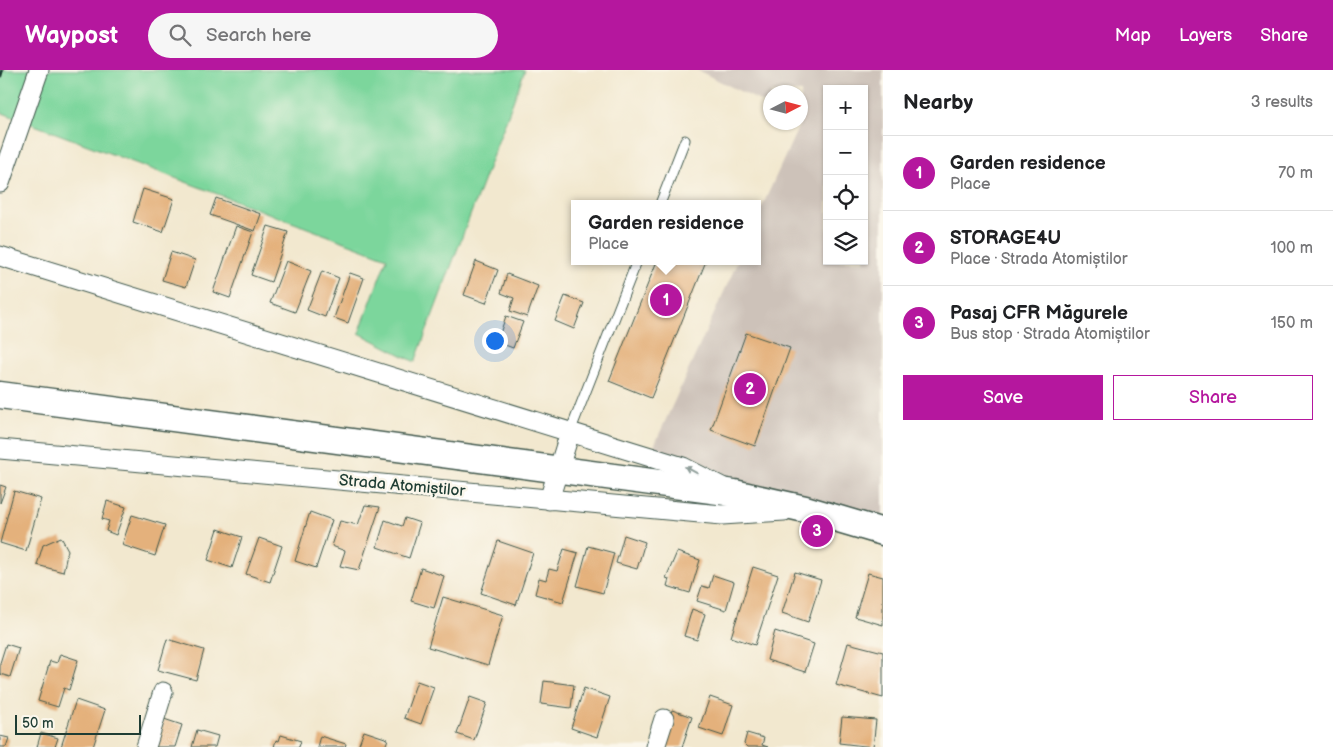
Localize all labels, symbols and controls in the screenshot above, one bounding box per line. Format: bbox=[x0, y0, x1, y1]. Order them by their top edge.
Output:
search box bbox=[148, 13, 498, 58]
text: Waypost bbox=[25, 21, 118, 50]
icon: search bbox=[166, 21, 194, 49]
text: Search here bbox=[206, 24, 311, 47]
text: Map bbox=[1115, 25, 1151, 46]
text: Layers bbox=[1179, 25, 1232, 46]
text: Share bbox=[1260, 25, 1308, 46]
north arrow bbox=[763, 85, 808, 130]
map controls bbox=[823, 85, 868, 265]
button: + bbox=[823, 85, 868, 130]
text: Nearby bbox=[903, 90, 973, 115]
text: 3 results bbox=[1251, 93, 1313, 112]
button: − bbox=[823, 130, 868, 175]
text: Garden residence bbox=[950, 152, 1106, 175]
text: 1 bbox=[916, 164, 922, 183]
text: 70 m bbox=[1278, 164, 1313, 183]
button: locate bbox=[823, 175, 868, 220]
text: Place bbox=[950, 175, 991, 194]
popup bbox=[571, 200, 761, 265]
text: Garden residence bbox=[588, 212, 744, 235]
button: layers bbox=[823, 220, 868, 265]
text: STORAGE4U bbox=[950, 227, 1061, 250]
text: Place bbox=[588, 235, 629, 254]
text: 2 bbox=[914, 239, 924, 258]
text: 100 m bbox=[1270, 239, 1313, 258]
text: Place · Strada Atomiștilor bbox=[950, 250, 1128, 269]
pin: 1 bbox=[650, 281, 682, 319]
text: Pasaj CFR Măgurele bbox=[950, 302, 1128, 325]
text: 3 bbox=[914, 314, 924, 333]
text: 150 m bbox=[1271, 314, 1313, 333]
text: Bus stop · Strada Atomiștilor bbox=[950, 325, 1150, 344]
your location bbox=[482, 328, 508, 354]
pin: 2 bbox=[734, 370, 766, 408]
button: Save bbox=[903, 375, 1103, 420]
button: Share bbox=[1113, 375, 1313, 420]
one-way arrow bbox=[684, 466, 697, 475]
street label: Strada Atomiștilor bbox=[338, 471, 466, 501]
pin: 3 bbox=[801, 512, 833, 550]
scale bar bbox=[15, 712, 141, 735]
text: 50 m bbox=[22, 715, 54, 732]

